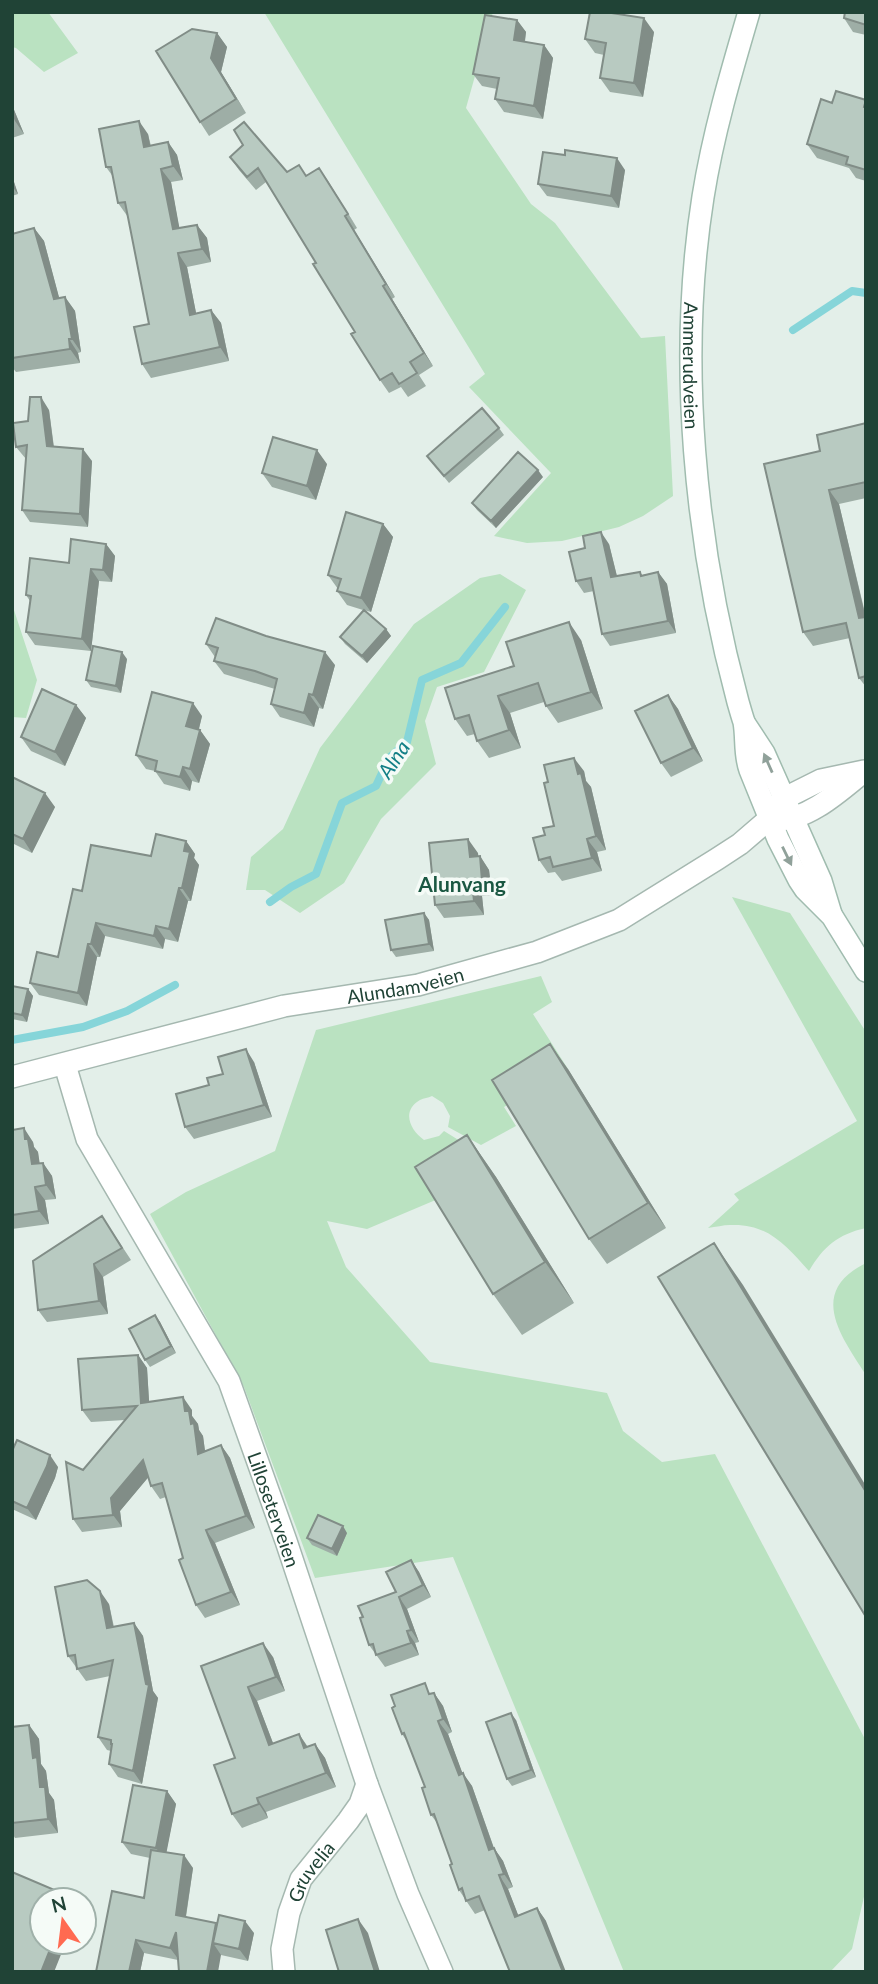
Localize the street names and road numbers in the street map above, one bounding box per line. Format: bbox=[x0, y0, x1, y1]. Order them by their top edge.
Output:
street label: Ammerudveien bbox=[679, 302, 705, 430]
street label: Alundamveien bbox=[345, 961, 466, 1008]
street label: Lilloseterveien bbox=[244, 1449, 305, 1570]
street label: Gruvelia bbox=[282, 1836, 339, 1905]

